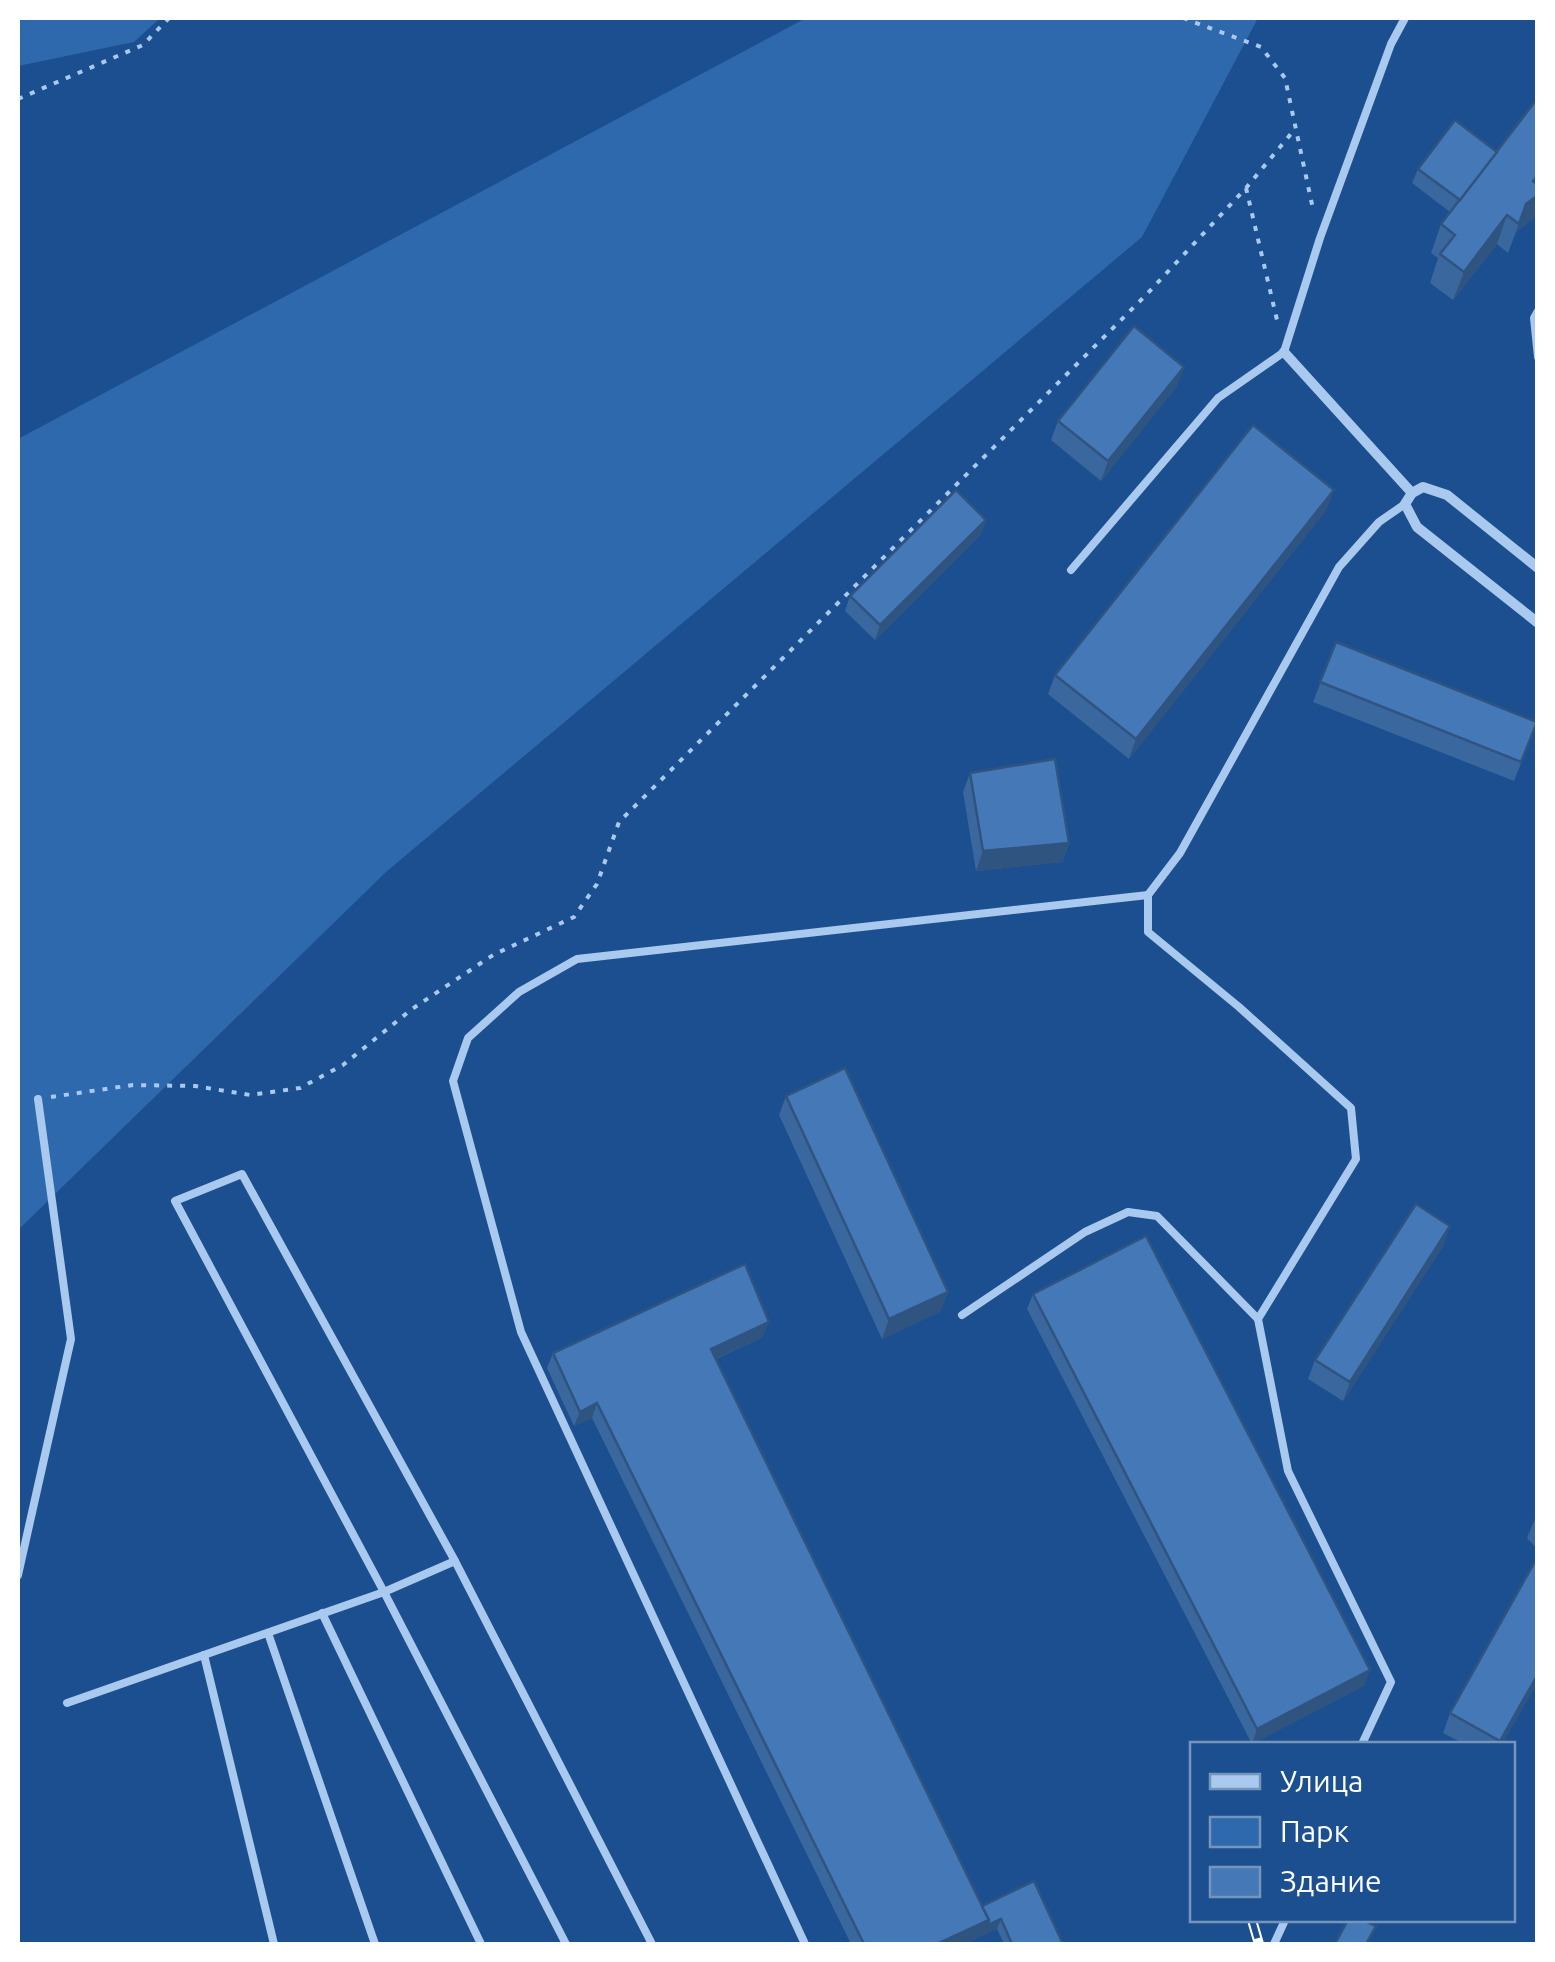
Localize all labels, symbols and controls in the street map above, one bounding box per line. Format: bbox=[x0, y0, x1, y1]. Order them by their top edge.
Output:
legend bbox=[1190, 1742, 1515, 1922]
text: Улица bbox=[1280, 1764, 1364, 1798]
text: Парк bbox=[1280, 1814, 1349, 1848]
text: Здание bbox=[1280, 1864, 1382, 1898]

